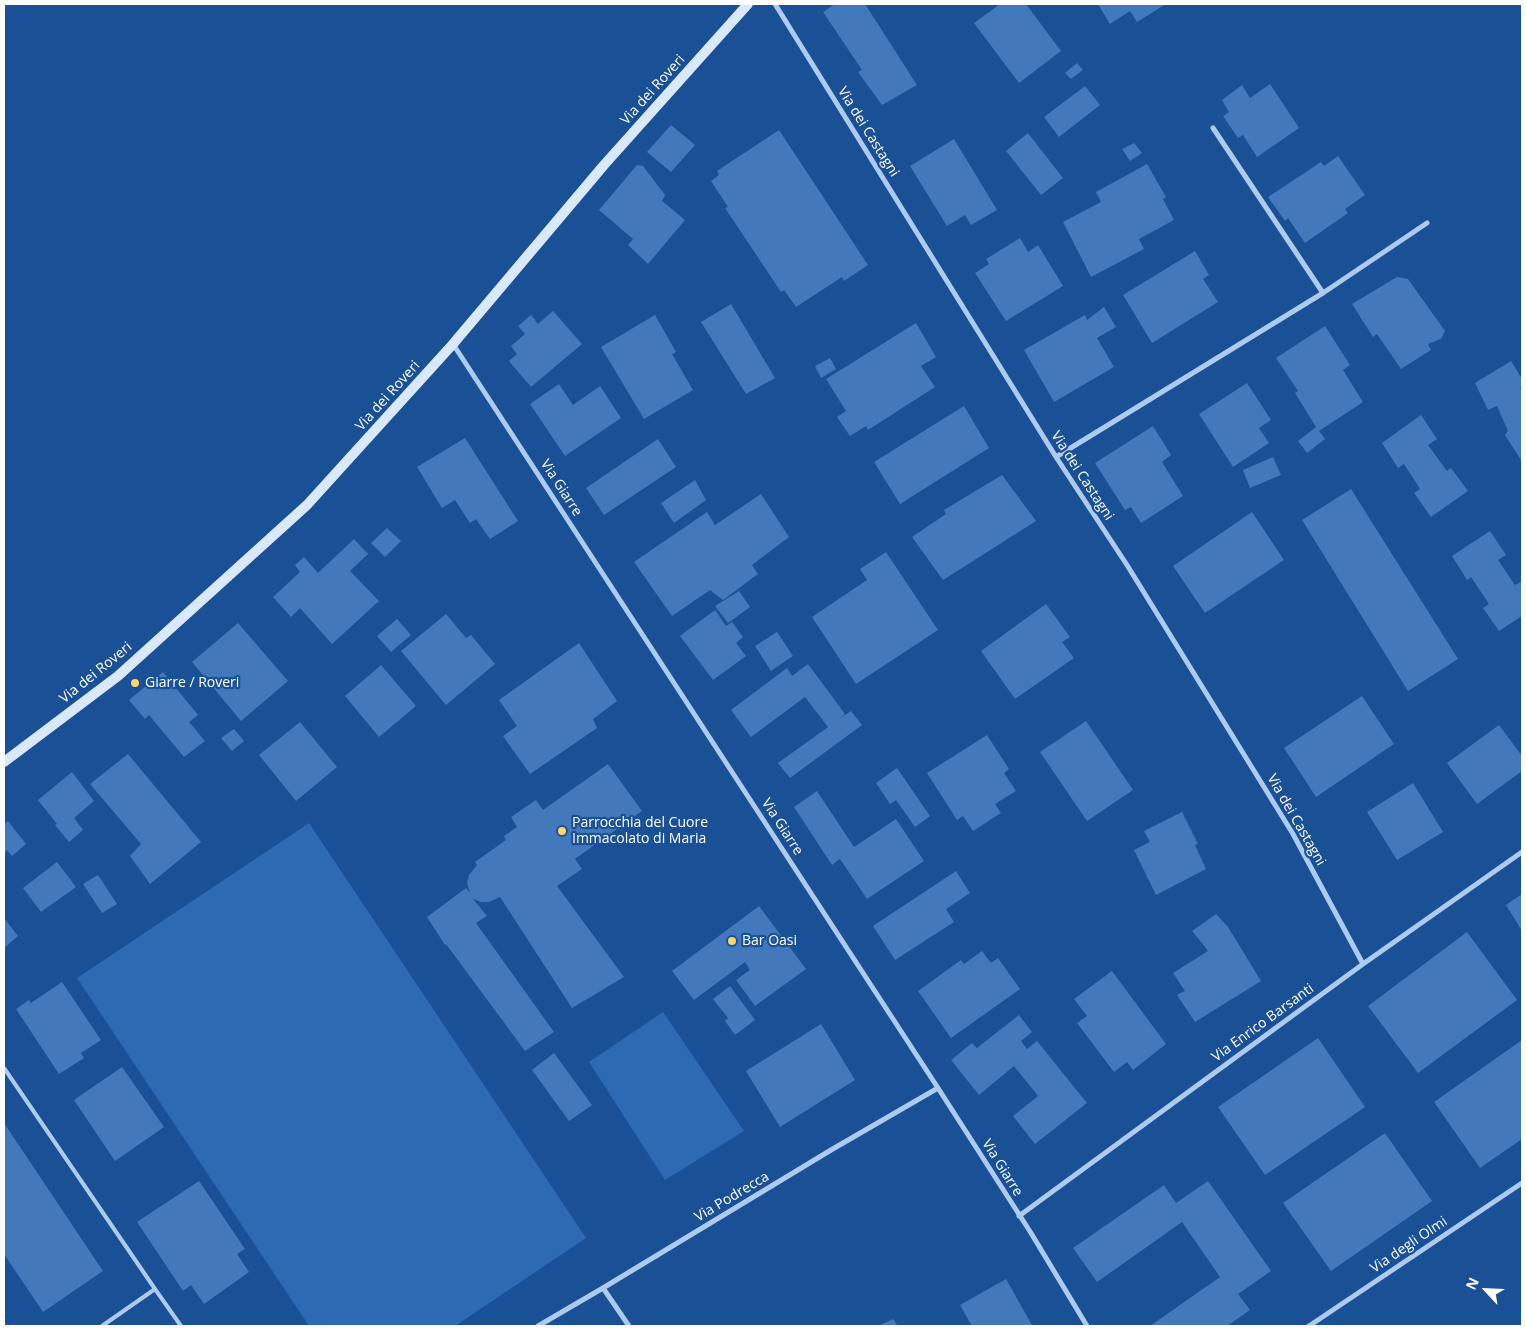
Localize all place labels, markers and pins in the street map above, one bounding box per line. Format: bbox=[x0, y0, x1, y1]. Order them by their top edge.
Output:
place label: Giarre / Roveri bbox=[145, 675, 239, 691]
marker: Giarre / Roveri bbox=[129, 677, 141, 689]
place label: Parrocchia del Cuore Immacolato di Maria bbox=[572, 815, 708, 848]
marker: Parrocchia del Cuore Immacolato di Maria bbox=[556, 825, 568, 837]
place label: Bar Oasi bbox=[742, 933, 797, 949]
marker: Bar Oasi bbox=[726, 935, 738, 947]

